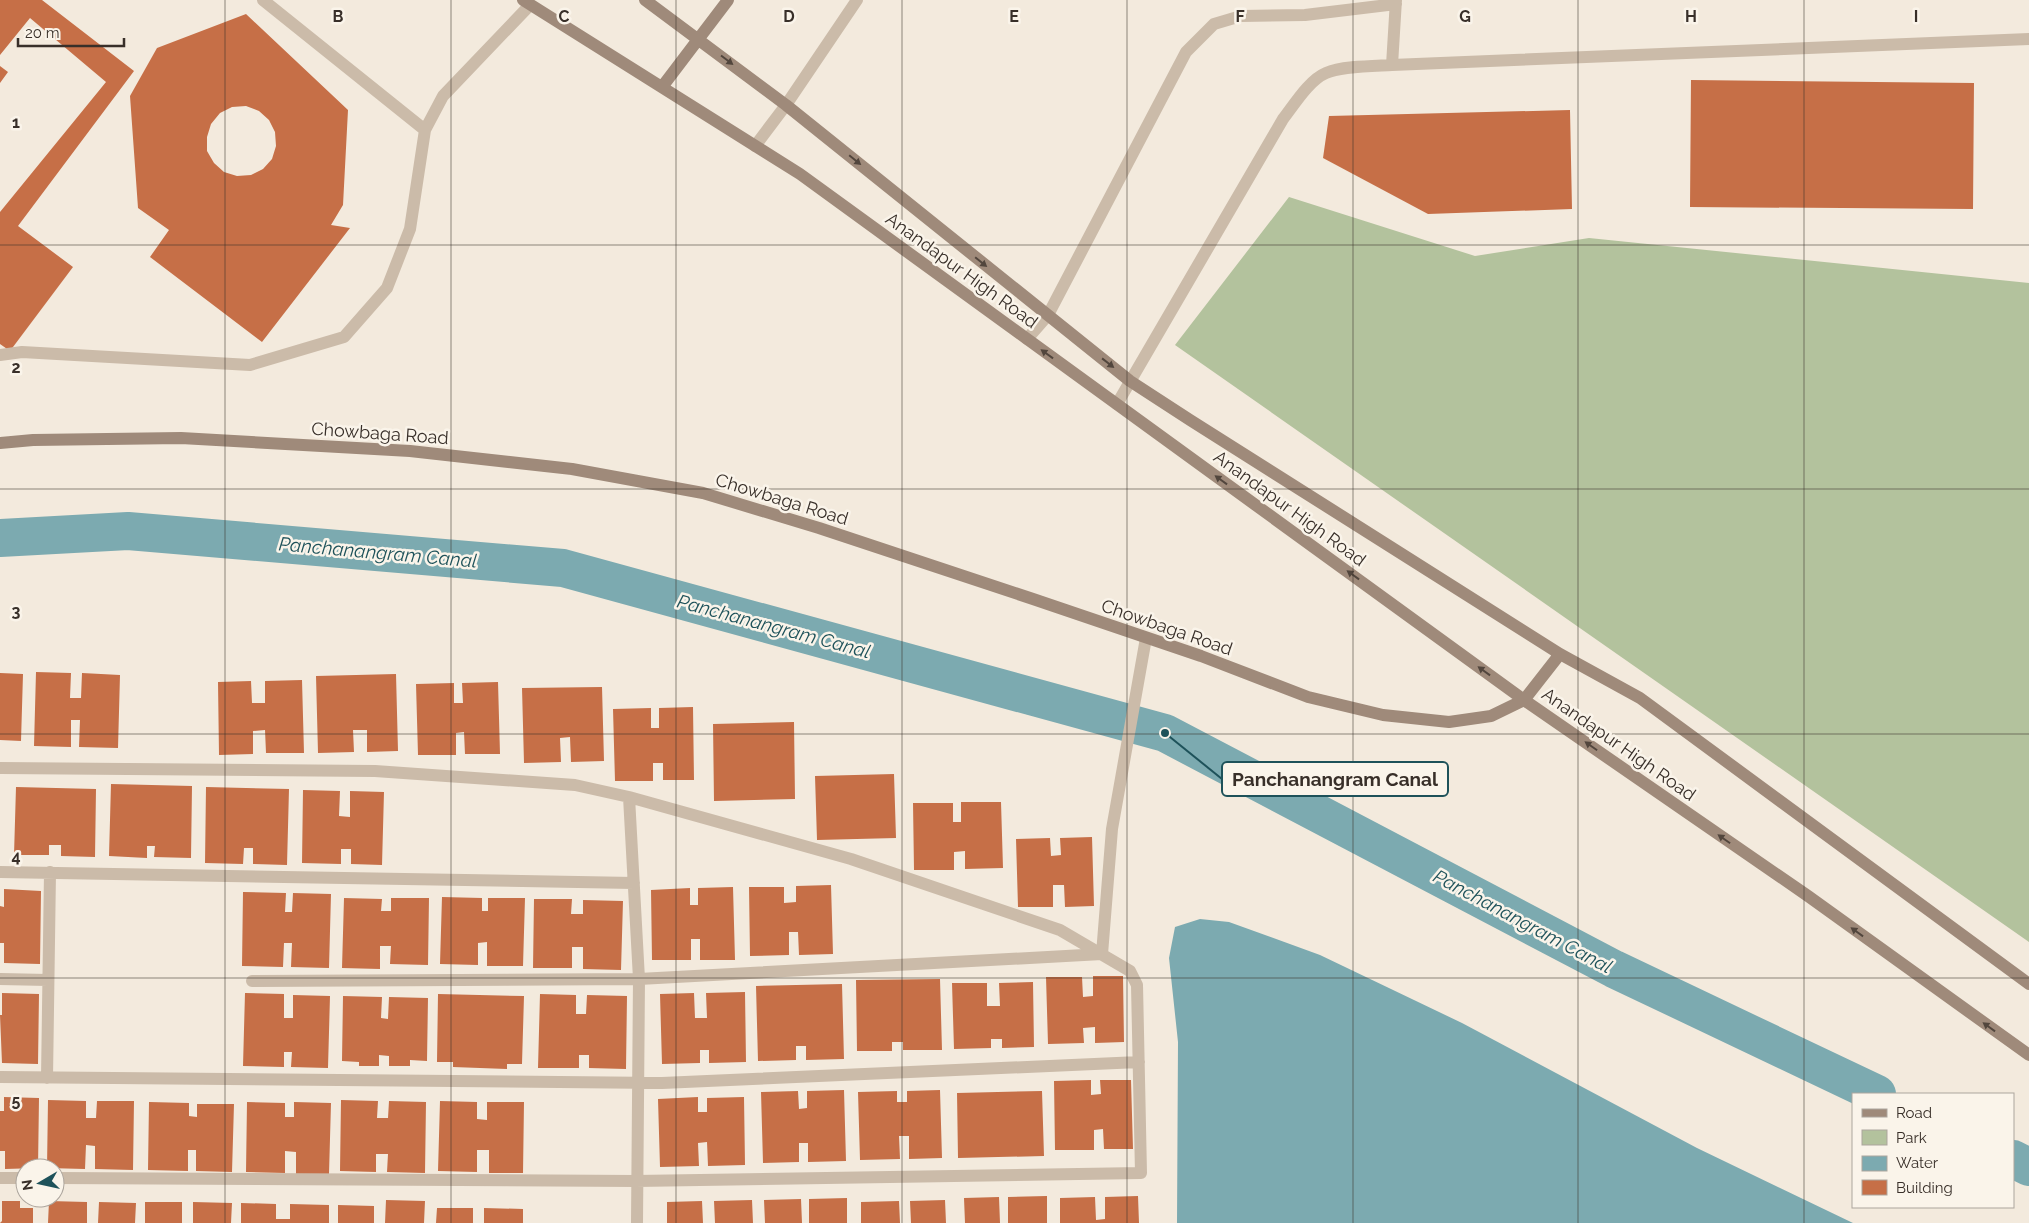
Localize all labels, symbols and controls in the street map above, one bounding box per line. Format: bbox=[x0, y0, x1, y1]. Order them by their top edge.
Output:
text: B bbox=[333, 7, 344, 26]
text: C bbox=[559, 7, 570, 26]
text: D bbox=[783, 7, 795, 26]
text: E bbox=[1009, 7, 1019, 26]
text: F bbox=[1235, 7, 1245, 26]
text: G bbox=[1459, 7, 1471, 26]
text: H bbox=[1685, 7, 1697, 26]
text: I bbox=[1914, 7, 1918, 26]
scale bar bbox=[18, 15, 124, 47]
text: 20 m bbox=[25, 24, 60, 42]
one-way arrow bbox=[720, 55, 734, 65]
text: 1 bbox=[12, 113, 20, 132]
one-way arrow bbox=[848, 155, 861, 166]
street label: Anandapur High Road bbox=[882, 208, 1042, 332]
one-way arrow bbox=[975, 256, 988, 267]
one-way arrow bbox=[1041, 348, 1054, 359]
text: 2 bbox=[11, 358, 21, 377]
one-way arrow bbox=[1102, 358, 1115, 369]
street label: Chowbaga Road bbox=[311, 418, 449, 448]
street label: Anandapur High Road bbox=[1210, 446, 1370, 570]
street label: Chowbaga Road bbox=[713, 469, 851, 529]
one-way arrow bbox=[1214, 475, 1228, 485]
water label: Panchanangram Canal bbox=[278, 532, 478, 572]
one-way arrow bbox=[1347, 570, 1360, 581]
water label: Panchanangram Canal bbox=[675, 590, 873, 662]
street label: Chowbaga Road bbox=[1099, 595, 1235, 659]
text: 3 bbox=[12, 602, 21, 621]
one-way arrow bbox=[1477, 666, 1491, 676]
street label: Anandapur High Road bbox=[1538, 683, 1700, 805]
one-way arrow bbox=[1584, 741, 1598, 751]
callout: Panchanangram Canal bbox=[1222, 762, 1448, 796]
text: Panchanangram Canal bbox=[1232, 768, 1439, 790]
one-way arrow bbox=[1718, 834, 1731, 844]
text: 4 bbox=[11, 847, 21, 866]
water label: Panchanangram Canal bbox=[1430, 865, 1616, 977]
one-way arrow bbox=[1851, 927, 1864, 937]
one-way arrow bbox=[1983, 1022, 1996, 1032]
text: 5 bbox=[12, 1091, 21, 1110]
legend bbox=[1852, 1093, 2014, 1208]
text: Road bbox=[1896, 1104, 1932, 1122]
text: Park bbox=[1896, 1129, 1927, 1147]
text: Water bbox=[1896, 1154, 1939, 1172]
north arrow bbox=[15, 1158, 65, 1208]
text: N bbox=[18, 1179, 36, 1192]
text: Building bbox=[1896, 1179, 1953, 1197]

